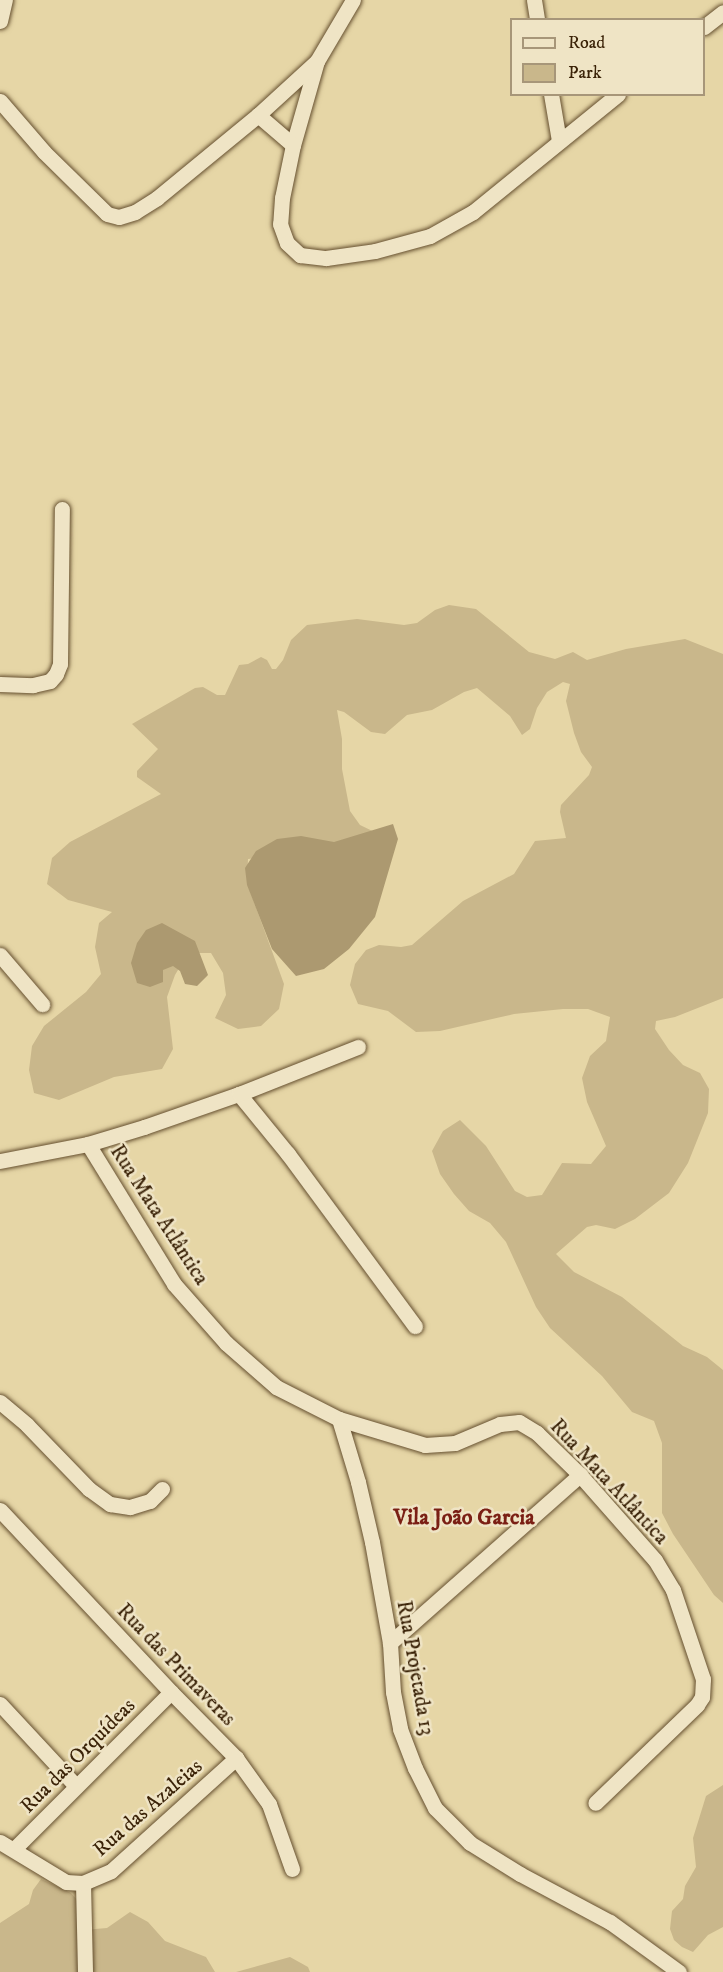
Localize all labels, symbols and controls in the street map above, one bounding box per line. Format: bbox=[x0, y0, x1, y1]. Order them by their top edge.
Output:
legend bbox=[510, 18, 705, 96]
text: Road bbox=[568, 32, 605, 54]
text: Park bbox=[568, 62, 602, 84]
street label: Rua Mata Atlântica bbox=[104, 1140, 214, 1290]
street label: Rua Mata Atlântica bbox=[545, 1414, 673, 1550]
district label: Vila João Garcia bbox=[393, 1505, 535, 1531]
street label: Rua das Primaveras bbox=[111, 1599, 241, 1731]
street label: Rua Projetada 13 bbox=[391, 1599, 439, 1737]
street label: Rua das Orquídeas bbox=[15, 1693, 141, 1819]
street label: Rua das Azaleias bbox=[88, 1754, 208, 1862]

